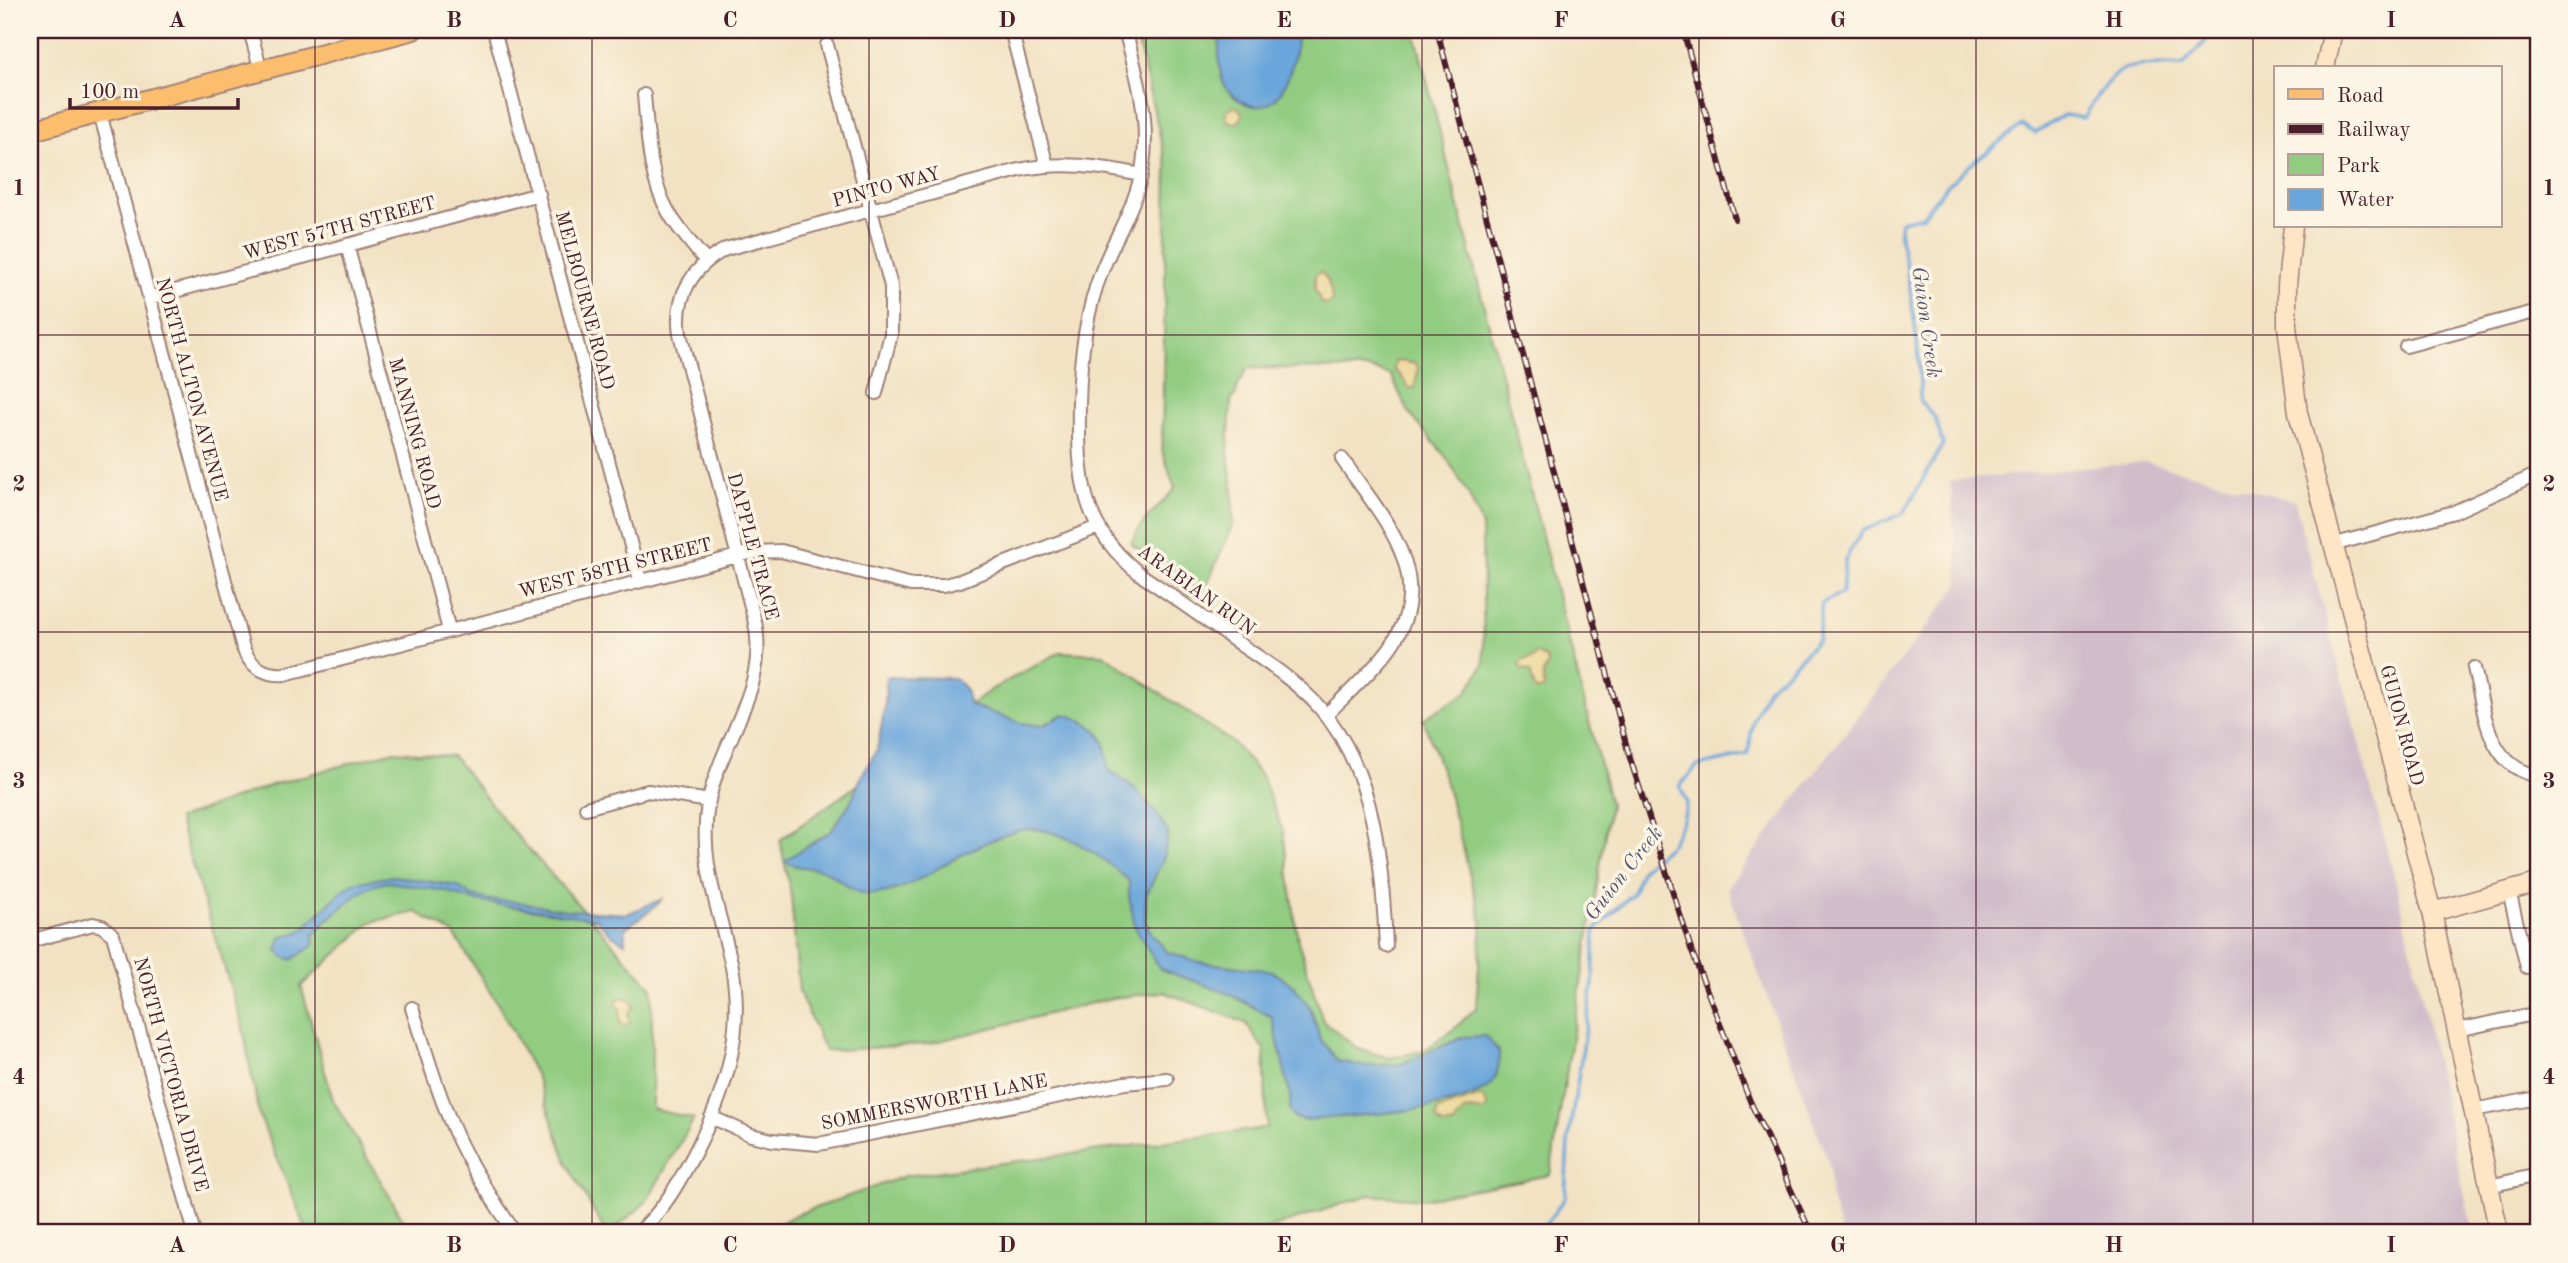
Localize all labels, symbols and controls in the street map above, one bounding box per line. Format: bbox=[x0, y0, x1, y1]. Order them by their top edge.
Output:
text: A bbox=[168, 9, 186, 32]
text: B bbox=[446, 9, 462, 32]
text: C bbox=[722, 9, 738, 32]
text: D bbox=[998, 9, 1016, 32]
text: E bbox=[1276, 9, 1292, 32]
text: F bbox=[1553, 9, 1569, 32]
text: G bbox=[1830, 9, 1846, 32]
text: H bbox=[2105, 9, 2123, 32]
text: I bbox=[2386, 9, 2396, 32]
scale bar bbox=[70, 66, 238, 110]
legend bbox=[2274, 66, 2502, 228]
text: 100 m bbox=[80, 82, 139, 103]
text: Road bbox=[2337, 86, 2384, 107]
text: Railway bbox=[2337, 120, 2411, 141]
text: Park bbox=[2337, 156, 2380, 177]
street label: PINTO WAY bbox=[831, 165, 943, 212]
text: 1 bbox=[12, 177, 26, 200]
text: 1 bbox=[2542, 177, 2556, 200]
text: Water bbox=[2337, 190, 2394, 211]
street label: WEST 57TH STREET bbox=[241, 195, 438, 264]
street label: MELBOURNE ROAD bbox=[551, 209, 617, 392]
water label: Guion Creek bbox=[1907, 265, 1944, 380]
street label: NORTH ALTON AVENUE bbox=[151, 276, 230, 504]
street label: MANNING ROAD bbox=[384, 356, 443, 511]
street label: DAPPLE TRACE bbox=[723, 471, 780, 622]
text: 2 bbox=[12, 473, 26, 496]
text: 2 bbox=[2542, 473, 2556, 496]
street label: WEST 58TH STREET bbox=[517, 536, 714, 603]
street label: ARABIAN RUN bbox=[1133, 542, 1258, 640]
street label: GUION ROAD bbox=[2375, 663, 2426, 788]
text: 3 bbox=[12, 770, 26, 793]
text: 3 bbox=[2542, 770, 2556, 793]
water label: Guion Creek bbox=[1581, 823, 1667, 925]
street label: NORTH VICTORIA DRIVE bbox=[129, 955, 210, 1194]
text: 4 bbox=[12, 1066, 26, 1089]
text: 4 bbox=[2542, 1066, 2556, 1089]
street label: SOMMERSWORTH LANE bbox=[820, 1072, 1049, 1135]
text: A bbox=[168, 1234, 186, 1257]
text: B bbox=[446, 1234, 462, 1257]
text: C bbox=[722, 1234, 738, 1257]
text: D bbox=[998, 1234, 1016, 1257]
text: E bbox=[1276, 1234, 1292, 1257]
text: F bbox=[1553, 1234, 1569, 1257]
text: G bbox=[1830, 1234, 1846, 1257]
text: H bbox=[2105, 1234, 2123, 1257]
text: I bbox=[2386, 1234, 2396, 1257]

